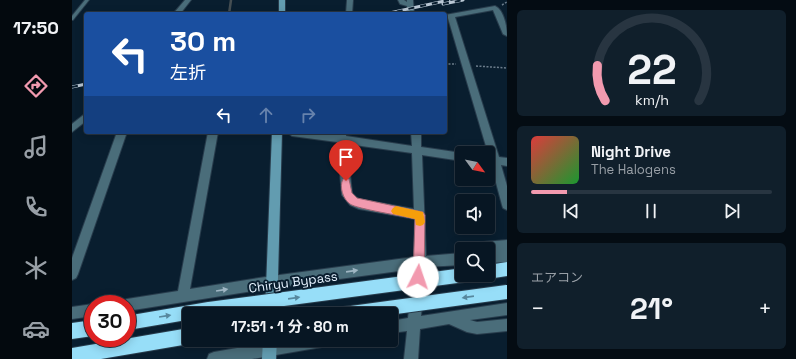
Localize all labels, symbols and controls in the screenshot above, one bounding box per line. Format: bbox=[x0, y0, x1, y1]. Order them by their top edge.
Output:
text: 17:50 bbox=[13, 16, 59, 39]
text: 30 m bbox=[170, 23, 236, 59]
icon: left bbox=[104, 28, 156, 80]
text: 22 bbox=[627, 43, 676, 96]
text: 左折 bbox=[170, 61, 206, 84]
icon: directions bbox=[22, 72, 50, 100]
text: km/h bbox=[634, 91, 669, 109]
icon: left bbox=[213, 104, 235, 126]
icon: ahead bbox=[255, 104, 277, 126]
icon: right bbox=[297, 104, 319, 126]
icon: music bbox=[22, 133, 50, 161]
pin bbox=[329, 140, 363, 181]
text: Night Drive bbox=[591, 142, 671, 161]
icon: arrive bbox=[335, 146, 357, 168]
north arrow bbox=[455, 146, 495, 186]
map controls bbox=[455, 146, 495, 282]
text: The Halogens bbox=[591, 161, 676, 178]
icon: phone bbox=[22, 193, 50, 221]
button: sound bbox=[455, 194, 495, 234]
icon: previous bbox=[560, 200, 582, 222]
icon: pause bbox=[640, 200, 662, 222]
icon: next bbox=[721, 200, 743, 222]
button: search bbox=[455, 242, 495, 282]
icon: climate bbox=[22, 254, 50, 282]
position arrow bbox=[397, 256, 439, 298]
street label: Chiryu Bypass bbox=[247, 267, 339, 297]
one-way arrow bbox=[346, 268, 358, 274]
text: エアコン bbox=[531, 269, 583, 286]
one-way arrow bbox=[216, 287, 228, 293]
text: 21° bbox=[630, 289, 673, 328]
one-way arrow bbox=[462, 294, 474, 300]
text: − bbox=[531, 294, 545, 322]
text: + bbox=[758, 294, 772, 322]
speed limit sign: 30 bbox=[84, 295, 136, 347]
one-way arrow bbox=[288, 295, 300, 301]
one-way arrow bbox=[159, 313, 172, 319]
icon: car bbox=[22, 315, 50, 343]
text: 17:51 · 1 分 · 80 m bbox=[231, 317, 349, 336]

